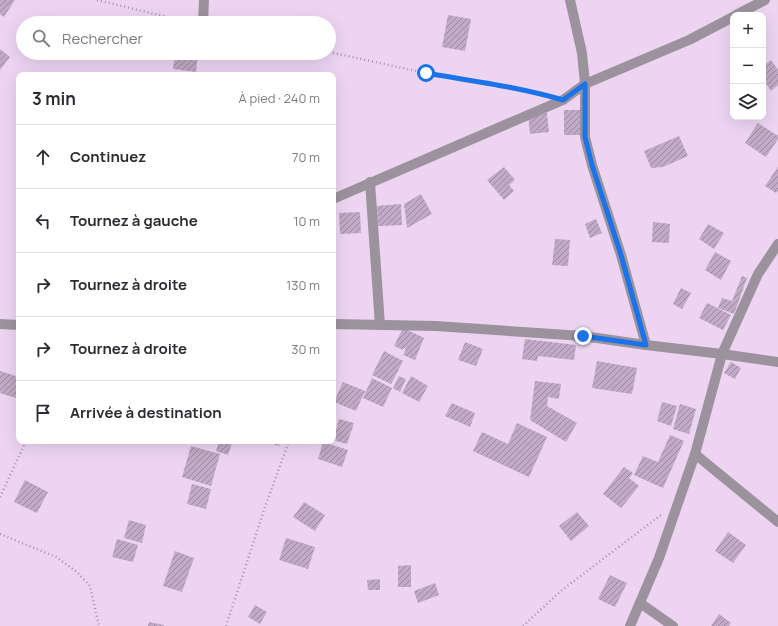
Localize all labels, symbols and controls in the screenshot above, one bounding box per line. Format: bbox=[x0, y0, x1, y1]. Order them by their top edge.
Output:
map controls bbox=[730, 12, 766, 120]
button: + bbox=[730, 12, 766, 48]
search box bbox=[16, 16, 336, 60]
icon: search bbox=[30, 27, 52, 49]
text: Rechercher bbox=[62, 28, 143, 49]
button: − bbox=[730, 48, 766, 84]
route start bbox=[417, 64, 435, 82]
button: layers bbox=[730, 84, 766, 120]
text: 3 min bbox=[32, 87, 76, 110]
text: À pied · 240 m bbox=[239, 89, 320, 107]
icon: ahead bbox=[32, 146, 54, 168]
text: Continuez bbox=[70, 146, 146, 167]
text: 70 m bbox=[292, 148, 320, 166]
icon: left bbox=[32, 210, 54, 232]
text: Tournez à gauche bbox=[70, 210, 198, 231]
text: 10 m bbox=[293, 212, 320, 230]
icon: right bbox=[32, 274, 54, 296]
text: Tournez à droite bbox=[70, 274, 187, 295]
text: 130 m bbox=[286, 276, 320, 294]
route end bbox=[574, 327, 592, 345]
icon: right bbox=[32, 338, 54, 360]
text: Tournez à droite bbox=[70, 338, 187, 359]
text: 30 m bbox=[291, 340, 320, 358]
icon: arrive bbox=[32, 402, 54, 424]
text: Arrivée à destination bbox=[70, 402, 222, 423]

